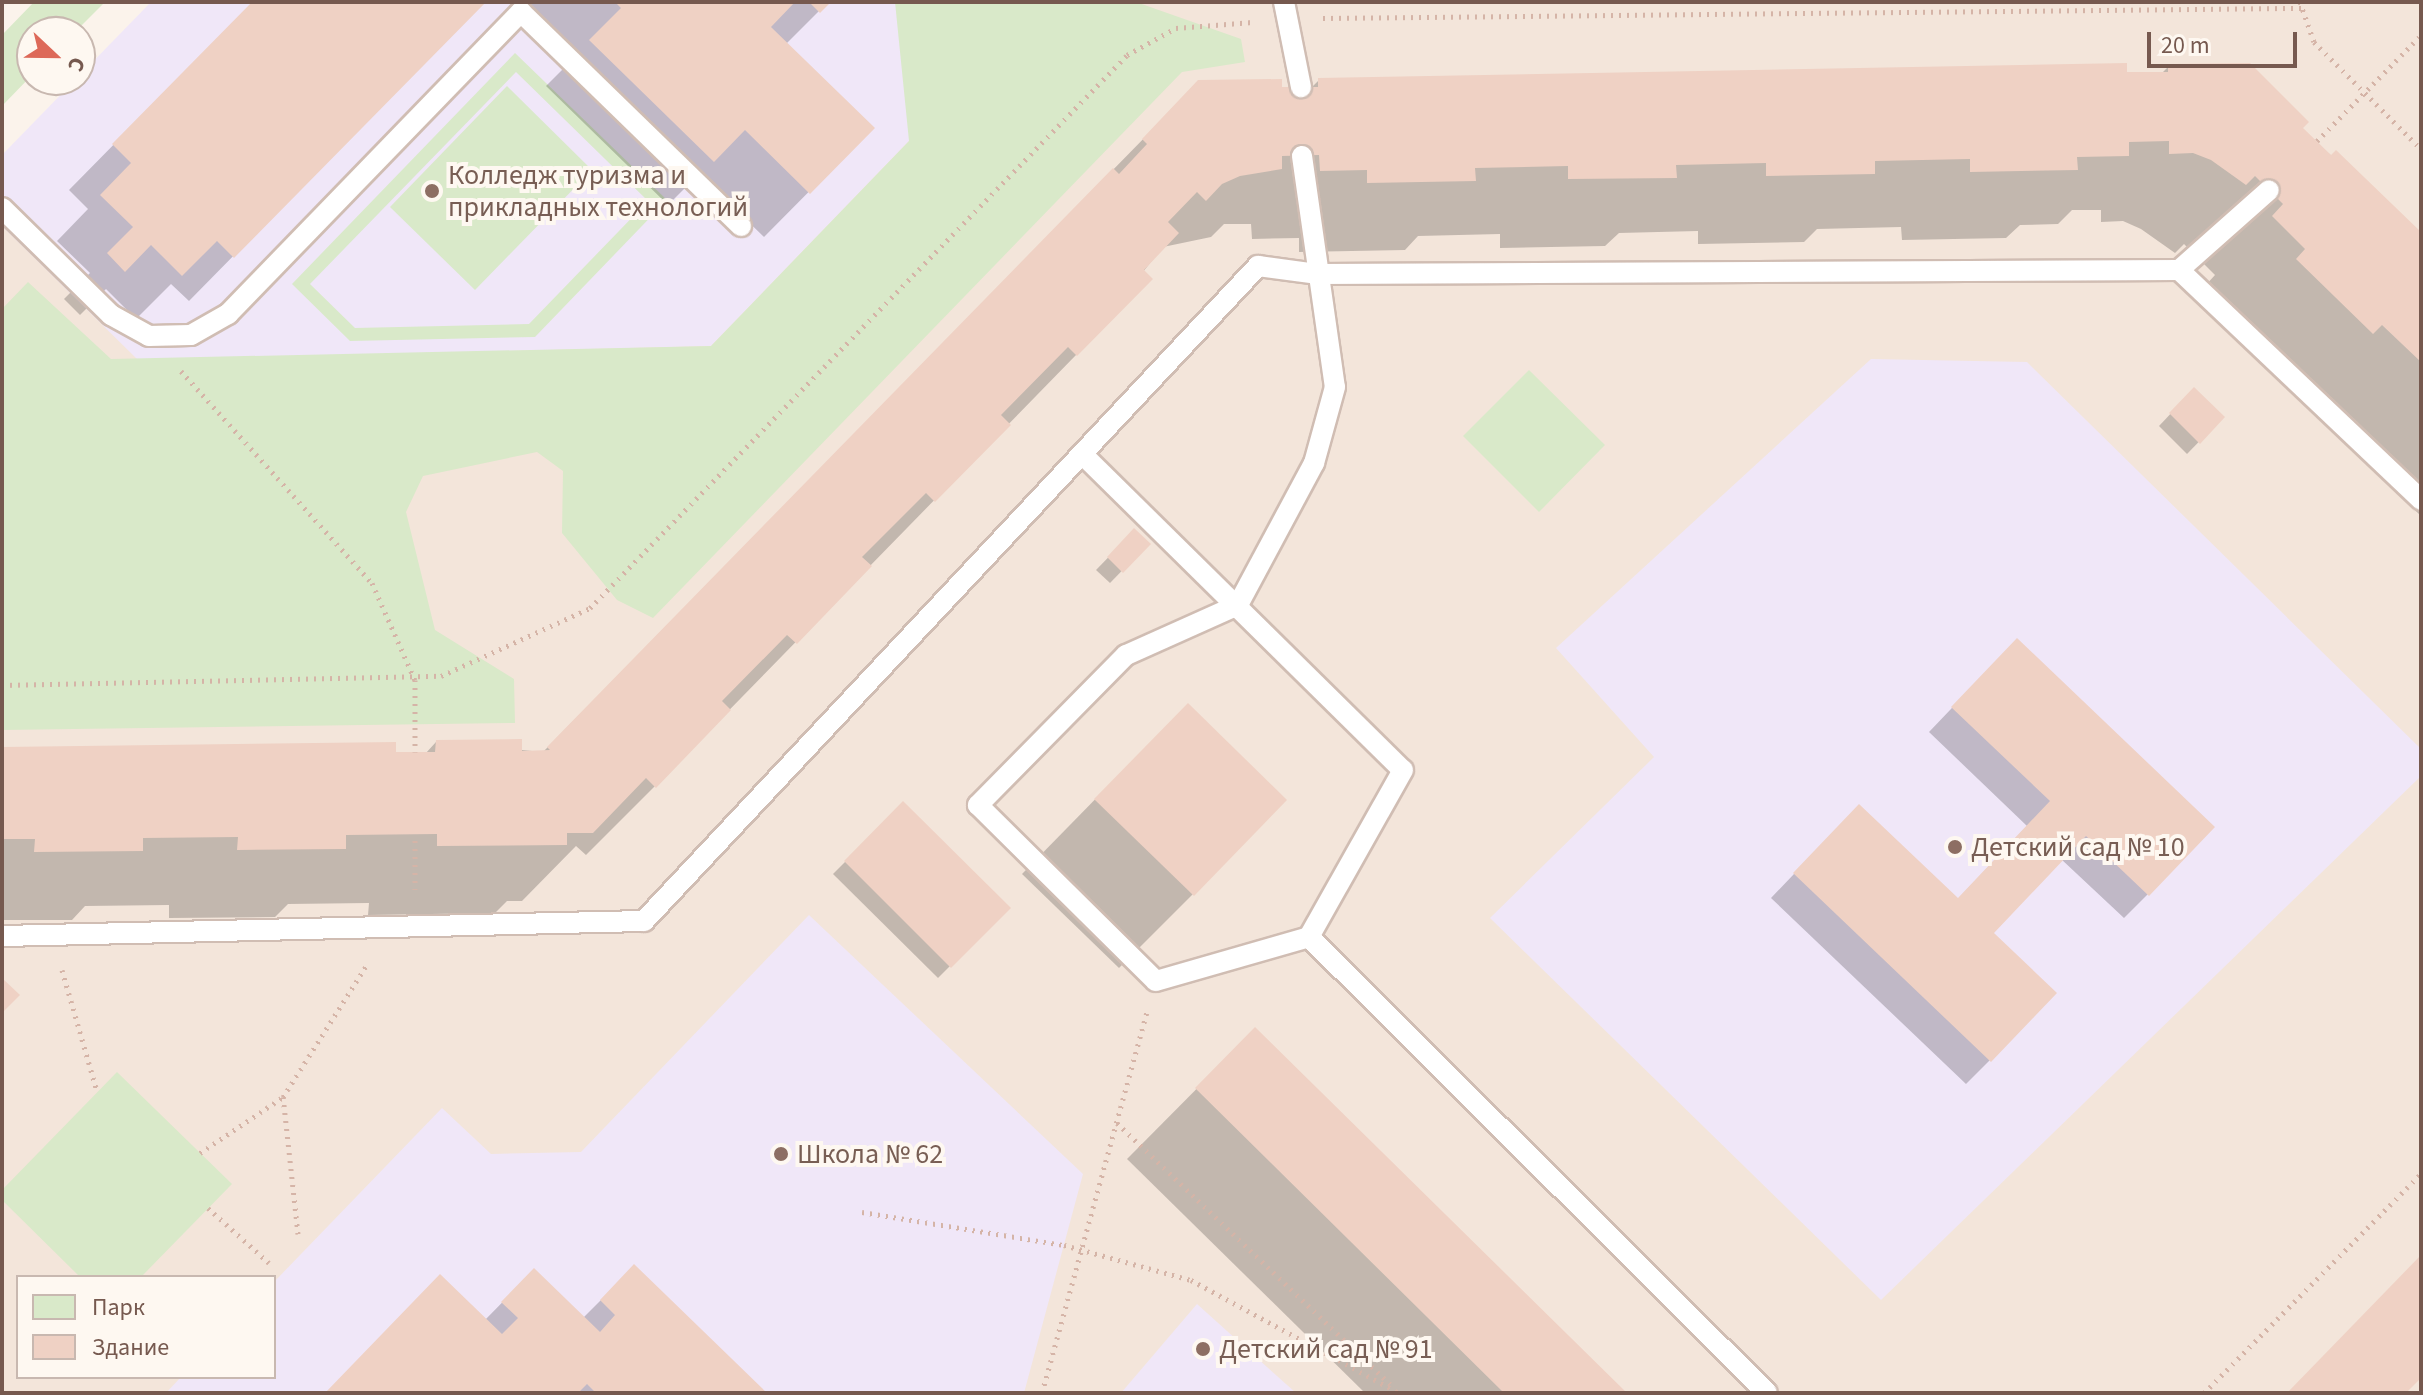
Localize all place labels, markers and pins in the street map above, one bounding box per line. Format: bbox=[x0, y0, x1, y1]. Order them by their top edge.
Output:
place label: Колледж туризма и прикладных технологий bbox=[448, 158, 748, 224]
marker: Колледж туризма и прикладных технологий bbox=[423, 182, 441, 200]
place label: Детский сад № 10 bbox=[1971, 830, 2185, 864]
marker: Детский сад № 10 bbox=[1946, 838, 1964, 856]
place label: Школа № 62 bbox=[797, 1137, 943, 1171]
marker: Школа № 62 bbox=[772, 1145, 790, 1163]
place label: Детский сад № 91 bbox=[1219, 1332, 1433, 1366]
marker: Детский сад № 91 bbox=[1194, 1340, 1212, 1358]

